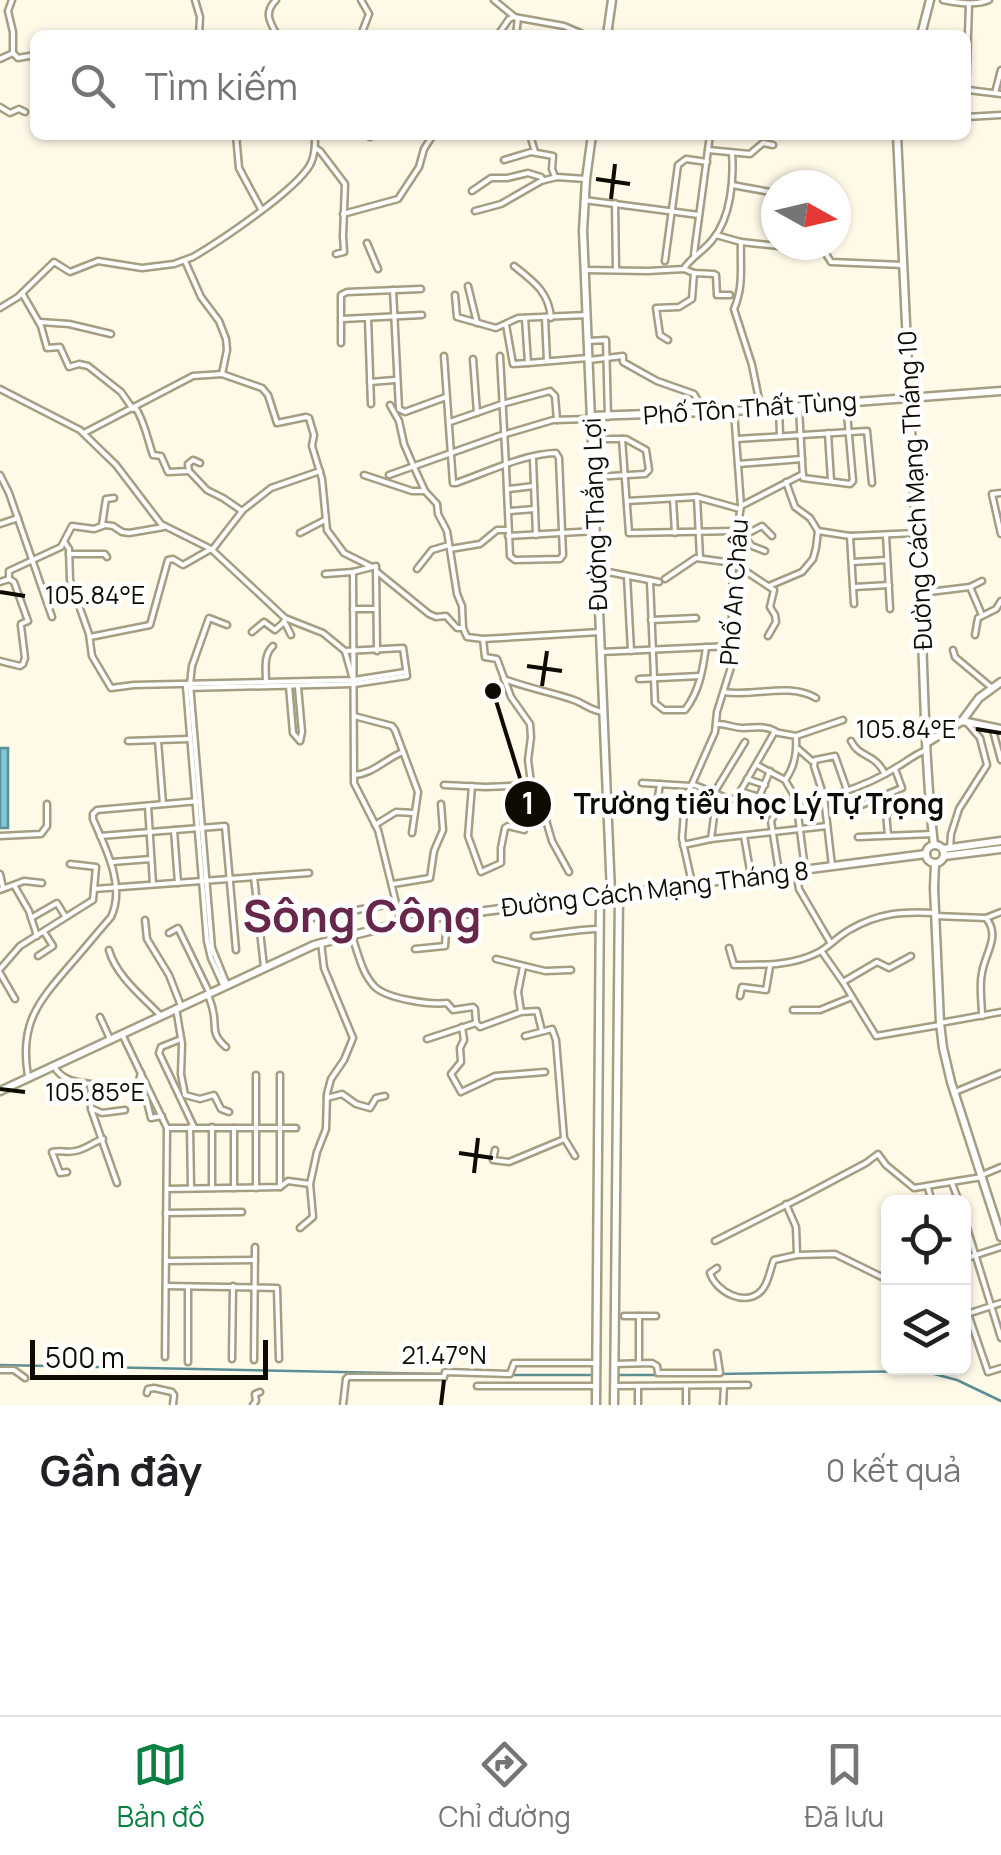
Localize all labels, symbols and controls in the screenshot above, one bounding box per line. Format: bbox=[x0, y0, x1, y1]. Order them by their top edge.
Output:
search box bbox=[30, 30, 971, 140]
icon: search bbox=[65, 58, 120, 113]
text: Tìm kiếm bbox=[145, 59, 298, 111]
north arrow bbox=[761, 170, 851, 260]
street label: Đường Cách Mạng Tháng 10 bbox=[889, 329, 940, 651]
street label: Phố Tôn Thất Tùng bbox=[642, 383, 858, 432]
street label: Đường Thắng Lợi bbox=[574, 417, 615, 611]
street label: Phố An Châu bbox=[711, 517, 756, 666]
text: 105.84°E bbox=[45, 577, 145, 612]
text: 105.84°E bbox=[856, 711, 956, 746]
callout: Trường tiểu học Lý Tự Trọng bbox=[503, 775, 964, 833]
text: 1 bbox=[521, 782, 535, 823]
text: Trường tiểu học Lý Tự Trọng bbox=[574, 784, 944, 822]
street label: Đường Cách Mạng Tháng 8 bbox=[499, 852, 811, 925]
district label: Sông Công bbox=[242, 884, 482, 946]
text: 105.85°E bbox=[45, 1074, 145, 1109]
map controls bbox=[881, 1195, 971, 1375]
button: locate bbox=[881, 1195, 971, 1285]
button: layers bbox=[881, 1285, 971, 1375]
scale bar bbox=[30, 1335, 268, 1380]
text: 21.47°N bbox=[402, 1337, 487, 1372]
text: 500 m bbox=[45, 1338, 125, 1376]
text: Gần đây bbox=[40, 1441, 202, 1499]
text: 0 kết quả bbox=[826, 1448, 961, 1492]
tab: Bản đồ bbox=[117, 1737, 205, 1835]
tab: Chỉ đường bbox=[439, 1737, 571, 1835]
tab: Đã lưu bbox=[805, 1737, 884, 1835]

